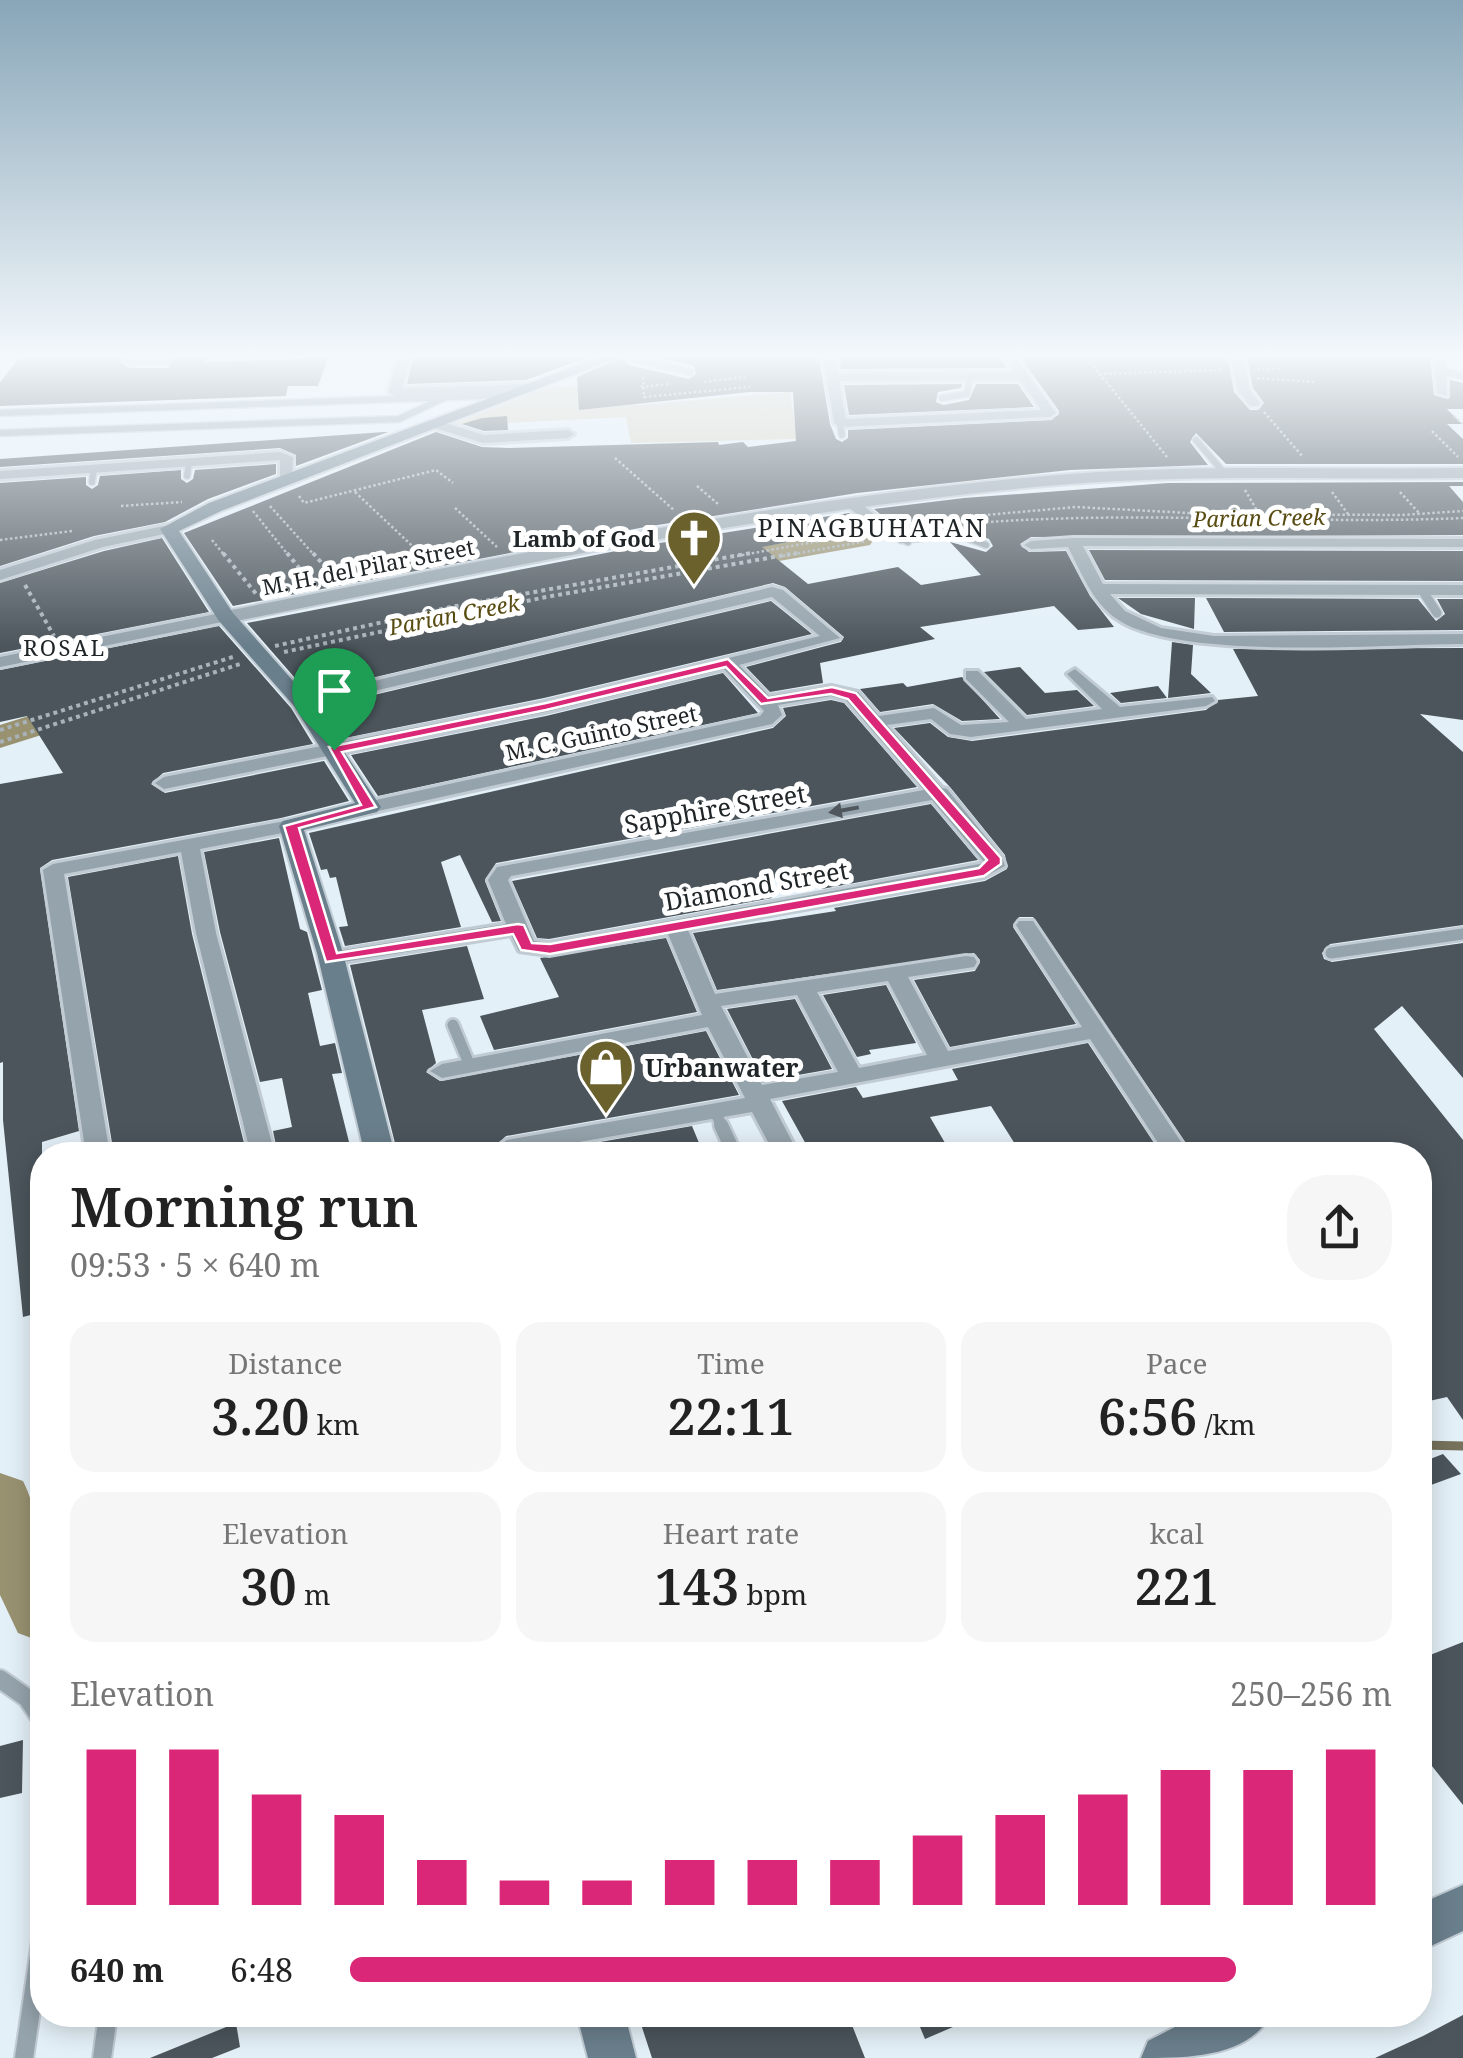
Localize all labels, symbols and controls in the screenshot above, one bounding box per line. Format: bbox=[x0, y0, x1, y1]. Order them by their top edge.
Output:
water label: Parian Creek bbox=[1191, 501, 1327, 533]
church icon: Lamb of God bbox=[664, 508, 724, 587]
district label: PINAGBUHATAN bbox=[757, 510, 987, 544]
place label: Lamb of God bbox=[513, 523, 655, 553]
street label: M. H. del Pilar Street bbox=[259, 531, 477, 601]
water label: Parian Creek bbox=[385, 586, 524, 642]
district label: ROSAL bbox=[23, 632, 107, 662]
pin bbox=[292, 648, 377, 751]
icon: arrive bbox=[307, 663, 362, 718]
street label: M. C. Guinto Street bbox=[503, 697, 700, 767]
street label: Sapphire Street bbox=[622, 775, 809, 841]
one-way arrow bbox=[828, 803, 859, 818]
street label: Diamond Street bbox=[661, 852, 851, 918]
shop icon: Urbanwater bbox=[576, 1037, 636, 1116]
place label: Urbanwater bbox=[645, 1050, 799, 1084]
text: Morning run bbox=[70, 1168, 419, 1243]
button: share bbox=[1287, 1175, 1392, 1280]
text: 09:53 · 5 × 640 m bbox=[70, 1243, 320, 1286]
text: Distance bbox=[228, 1344, 343, 1382]
text: Time bbox=[697, 1344, 765, 1382]
text: Pace bbox=[1146, 1344, 1207, 1382]
text: 3.20 bbox=[211, 1382, 309, 1450]
text: 22:11 bbox=[667, 1382, 795, 1450]
text: 6:56 bbox=[1098, 1382, 1197, 1450]
text: km bbox=[309, 1405, 360, 1443]
text: /km bbox=[1197, 1405, 1255, 1443]
text: Elevation bbox=[222, 1514, 348, 1552]
text: Heart rate bbox=[663, 1514, 799, 1552]
text: kcal bbox=[1150, 1514, 1204, 1552]
text: 30 bbox=[240, 1552, 297, 1620]
text: 143 bbox=[655, 1552, 739, 1620]
text: 221 bbox=[1134, 1552, 1219, 1620]
text: m bbox=[297, 1575, 330, 1613]
text: bpm bbox=[739, 1575, 807, 1613]
text: Elevation bbox=[70, 1672, 214, 1715]
text: 250–256 m bbox=[1230, 1672, 1392, 1715]
text: 640 m bbox=[70, 1948, 164, 1991]
text: 6:48 bbox=[230, 1948, 293, 1991]

